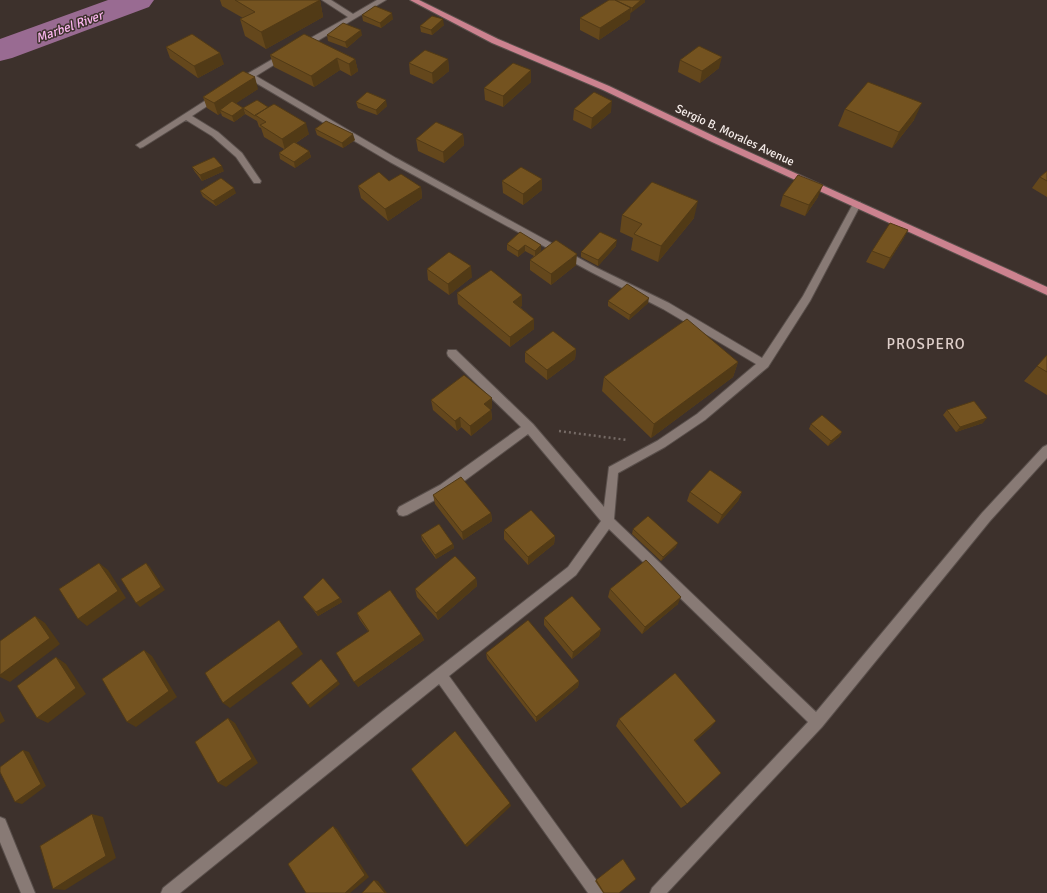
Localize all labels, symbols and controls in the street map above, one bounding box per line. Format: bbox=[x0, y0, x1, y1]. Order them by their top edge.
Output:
water label: Marbel River bbox=[34, 7, 107, 46]
street label: Sergio B. Morales Avenue bbox=[673, 101, 797, 170]
district label: PROSPERO bbox=[886, 335, 966, 353]

